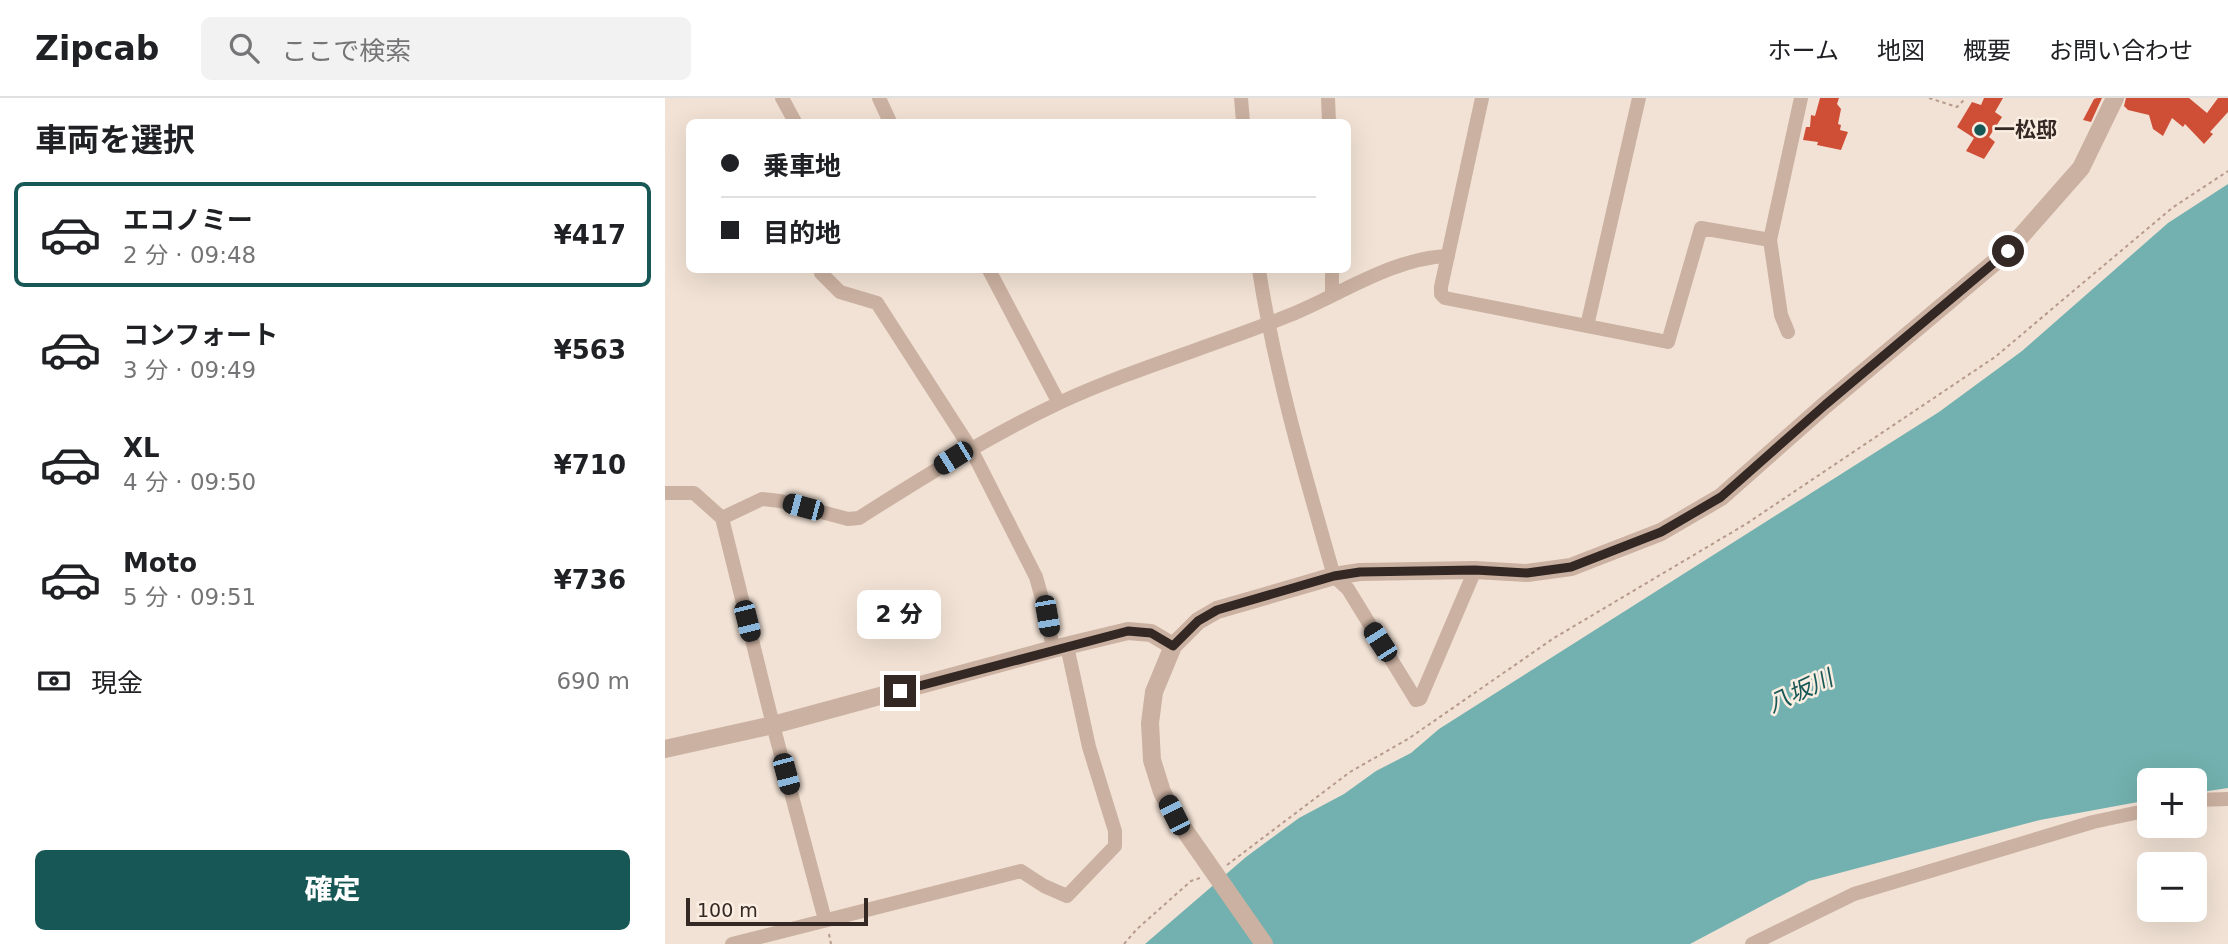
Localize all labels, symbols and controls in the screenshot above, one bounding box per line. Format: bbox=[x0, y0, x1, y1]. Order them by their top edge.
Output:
search box bbox=[201, 17, 691, 80]
text: Zipcab bbox=[35, 29, 159, 68]
icon: search bbox=[225, 29, 263, 67]
text: ここで検索 bbox=[281, 36, 411, 66]
text: ホーム bbox=[1768, 37, 1839, 65]
text: 地図 bbox=[1877, 37, 1925, 65]
text: 概要 bbox=[1963, 37, 2011, 65]
text: お問い合わせ bbox=[2049, 37, 2193, 65]
place label: 一松邸 bbox=[1994, 118, 2057, 142]
text: 車両を選択 bbox=[35, 121, 195, 159]
marker: 一松邸 bbox=[1972, 122, 1988, 138]
text: 乗車地 bbox=[763, 151, 841, 181]
icon: car bbox=[39, 203, 102, 266]
text: エコノミー bbox=[123, 205, 253, 235]
text: 目的地 bbox=[763, 218, 841, 248]
text: ¥417 bbox=[554, 220, 626, 250]
route start bbox=[1992, 235, 2024, 267]
text: 2 分 · 09:48 bbox=[123, 242, 256, 268]
icon: car bbox=[39, 318, 102, 381]
text: コンフォート bbox=[123, 320, 278, 350]
text: ¥563 bbox=[554, 335, 626, 365]
text: 3 分 · 09:49 bbox=[123, 357, 256, 383]
icon: car bbox=[39, 433, 102, 496]
text: XL bbox=[123, 433, 160, 463]
car bbox=[930, 438, 977, 478]
text: ¥710 bbox=[554, 450, 626, 480]
text: 4 分 · 09:50 bbox=[123, 469, 256, 495]
car bbox=[780, 491, 827, 523]
icon: car bbox=[39, 548, 102, 611]
text: Moto bbox=[123, 548, 197, 578]
text: ¥736 bbox=[554, 565, 626, 595]
text: 5 分 · 09:51 bbox=[123, 584, 256, 610]
callout: 2 分 bbox=[858, 589, 942, 638]
car bbox=[1034, 593, 1061, 639]
car bbox=[732, 598, 763, 644]
text: 2 分 bbox=[875, 601, 923, 627]
car bbox=[1360, 619, 1401, 665]
icon: cash bbox=[35, 662, 73, 700]
water label: 八坂川 bbox=[1763, 663, 1839, 717]
text: 現金 bbox=[91, 668, 143, 698]
text: 690 m bbox=[556, 668, 630, 694]
route end bbox=[884, 675, 916, 707]
car bbox=[771, 751, 802, 797]
map controls bbox=[2137, 768, 2207, 922]
button: + bbox=[2137, 768, 2207, 838]
car bbox=[1156, 792, 1193, 838]
button: 確定 bbox=[35, 850, 630, 930]
button: − bbox=[2137, 852, 2207, 922]
scale bar bbox=[686, 895, 868, 927]
text: 100 m bbox=[697, 899, 758, 921]

